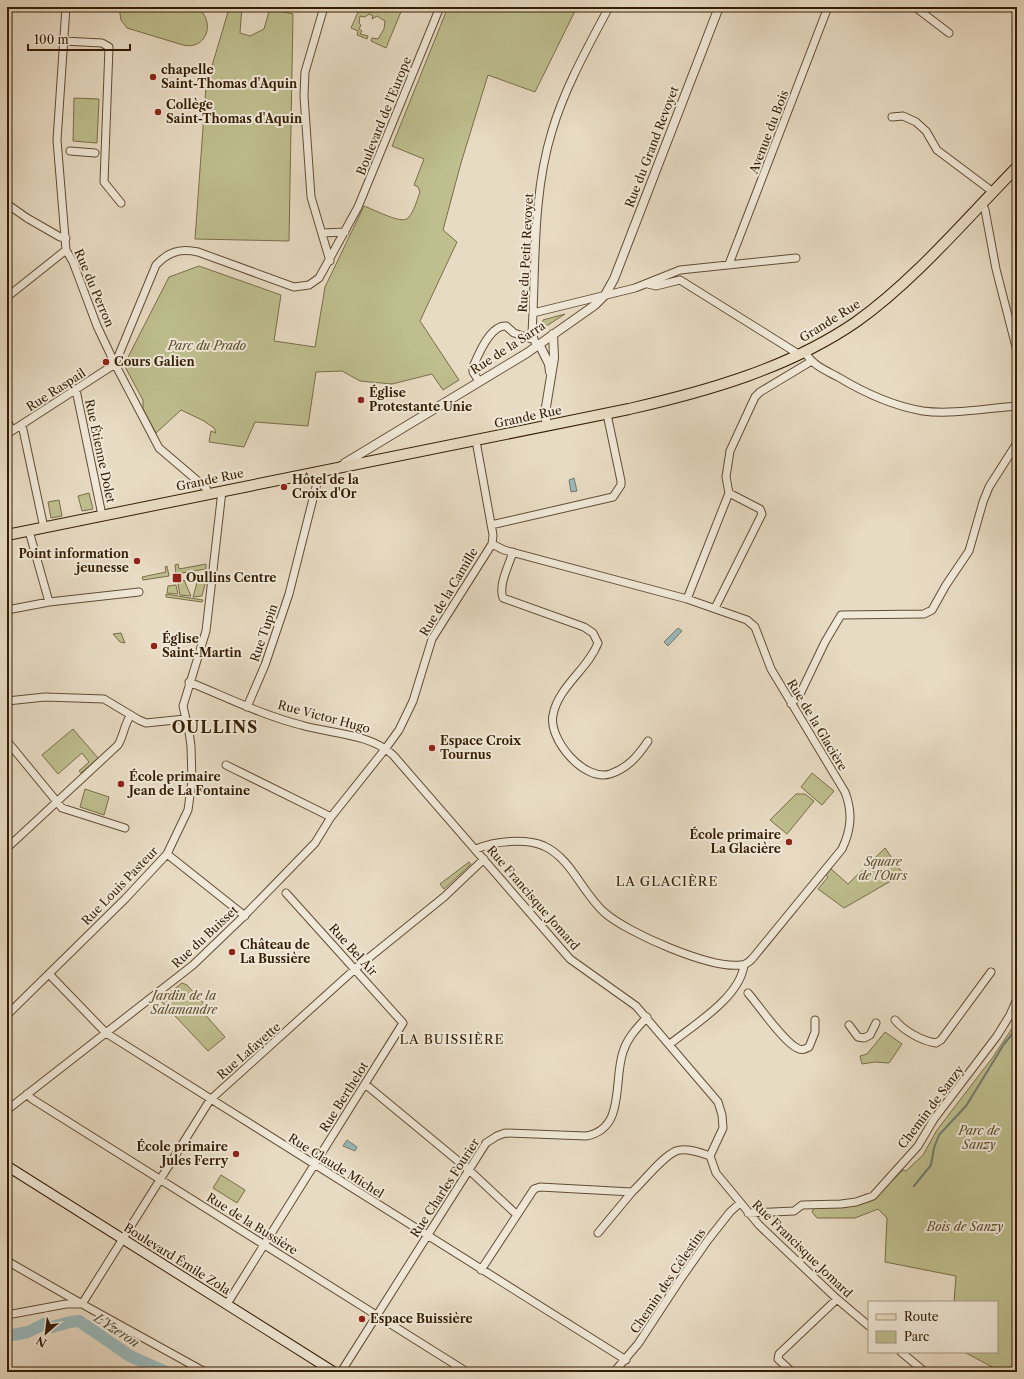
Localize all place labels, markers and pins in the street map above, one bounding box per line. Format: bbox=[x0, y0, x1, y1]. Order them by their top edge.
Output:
place label: chapelle Saint-Thomas d'Aquin bbox=[161, 62, 298, 91]
marker: chapelle Saint-Thomas d'Aquin bbox=[148, 72, 158, 82]
place label: Collège Saint-Thomas d'Aquin bbox=[166, 97, 303, 126]
marker: Collège Saint-Thomas d'Aquin bbox=[153, 107, 163, 117]
place label: Cours Galien bbox=[114, 354, 195, 369]
marker: Cours Galien bbox=[101, 357, 111, 367]
place label: Église Protestante Unie bbox=[369, 384, 472, 414]
marker: Église Protestante Unie bbox=[356, 395, 366, 405]
place label: Hôtel de la Croix d'Or bbox=[292, 472, 360, 501]
marker: Hôtel de la Croix d'Or bbox=[279, 482, 289, 492]
place label: Point information jeunesse bbox=[18, 546, 130, 575]
marker: Point information jeunesse bbox=[132, 556, 142, 566]
place label: Oullins Centre bbox=[186, 570, 277, 585]
marker: Oullins Centre bbox=[171, 572, 183, 584]
place label: Église Saint-Martin bbox=[162, 630, 243, 660]
marker: Église Saint-Martin bbox=[149, 641, 159, 651]
place label: Espace Croix Tournus bbox=[440, 733, 521, 762]
marker: Espace Croix Tournus bbox=[427, 743, 437, 753]
place label: École primaire Jean de La Fontaine bbox=[127, 768, 250, 798]
marker: École primaire Jean de La Fontaine bbox=[116, 779, 126, 789]
place label: École primaire La Glacière bbox=[689, 826, 781, 856]
marker: École primaire La Glacière bbox=[784, 837, 794, 847]
place label: Château de La Bussière bbox=[240, 937, 310, 966]
marker: Château de La Bussière bbox=[227, 947, 237, 957]
place label: École primaire Jules Ferry bbox=[136, 1138, 229, 1168]
marker: École primaire Jules Ferry bbox=[231, 1149, 241, 1159]
place label: Espace Buissière bbox=[370, 1311, 473, 1326]
marker: Espace Buissière bbox=[357, 1314, 367, 1324]

